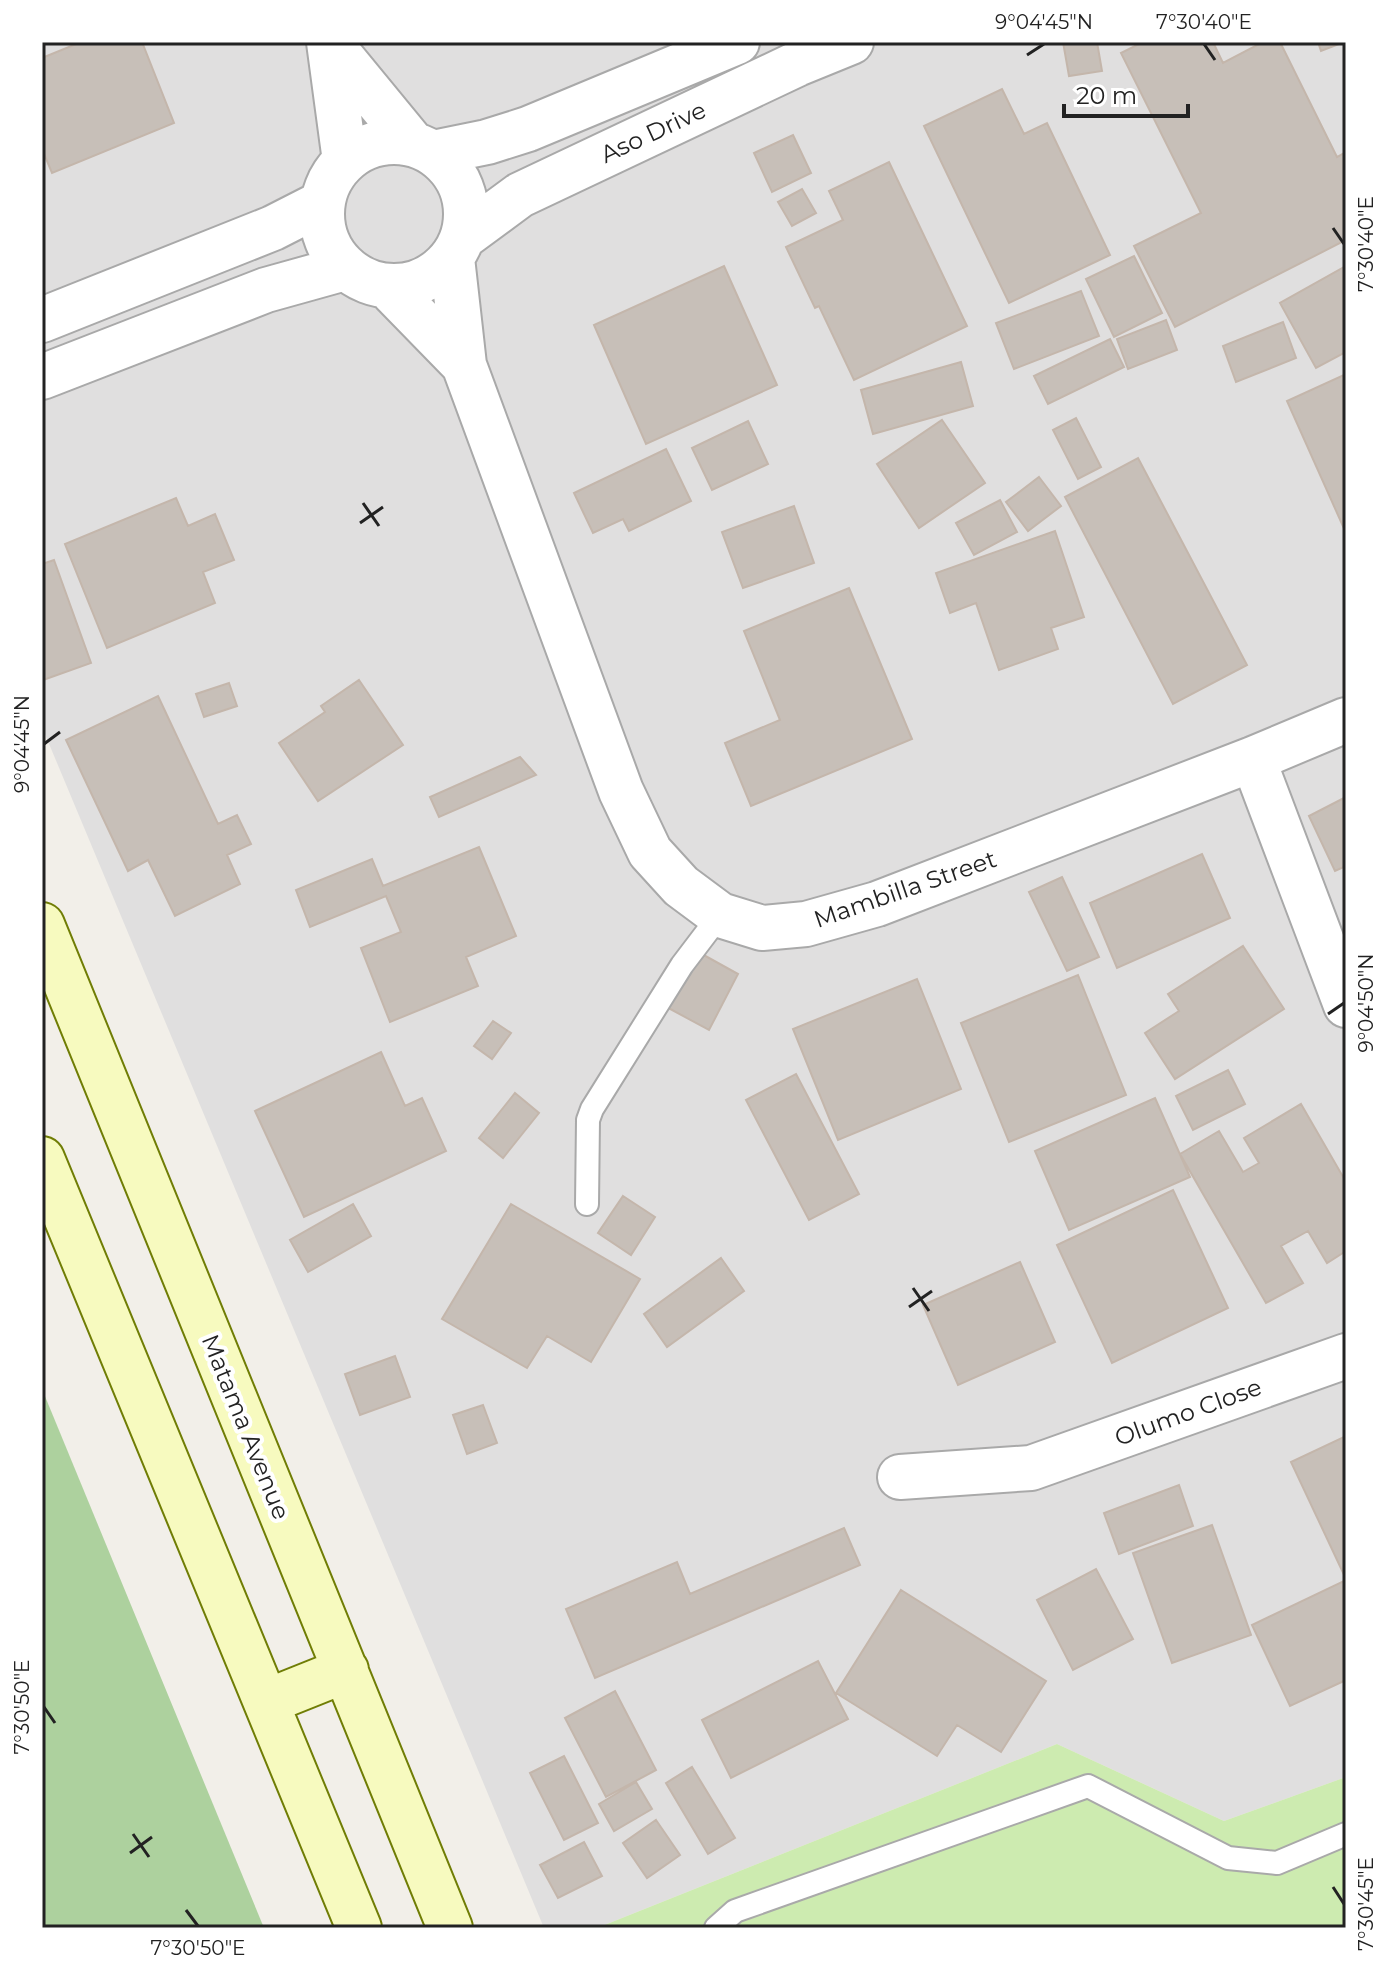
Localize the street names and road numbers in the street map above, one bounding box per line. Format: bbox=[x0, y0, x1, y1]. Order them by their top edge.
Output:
street label: Aso Drive bbox=[596, 95, 710, 169]
street label: Mambilla Street bbox=[810, 844, 1000, 934]
street label: Matama Avenue bbox=[196, 1330, 296, 1524]
street label: Olumo Close bbox=[1111, 1372, 1265, 1452]

